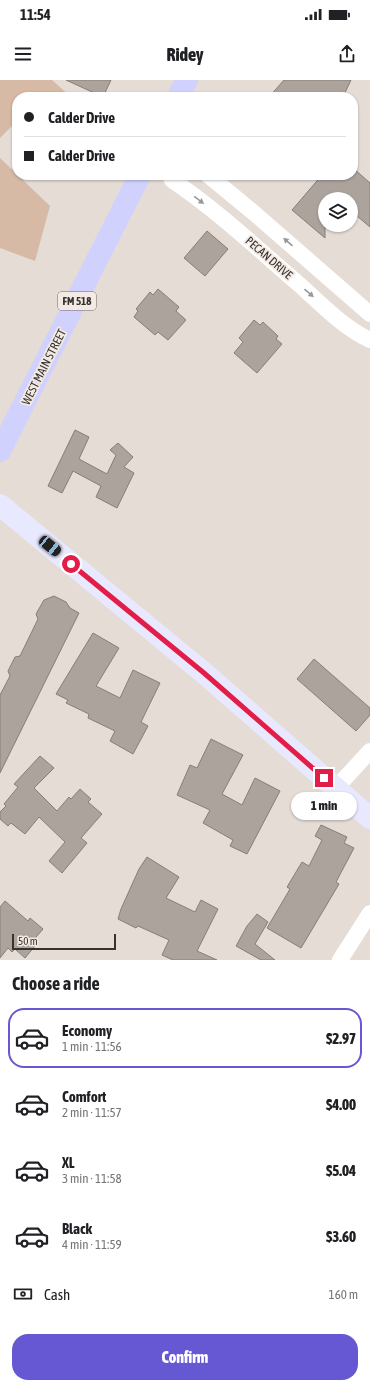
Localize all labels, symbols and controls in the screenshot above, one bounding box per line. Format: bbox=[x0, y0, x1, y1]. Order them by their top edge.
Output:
text: 11:54 bbox=[20, 6, 51, 23]
icon: menu bbox=[12, 43, 34, 65]
icon: share bbox=[336, 43, 358, 65]
text: Ridey bbox=[166, 44, 204, 65]
text: Calder Drive bbox=[48, 109, 115, 126]
text: Calder Drive bbox=[48, 147, 115, 164]
map controls bbox=[318, 192, 358, 232]
button: layers bbox=[318, 192, 358, 232]
one-way arrow bbox=[194, 195, 205, 204]
street label: PECAN DRIVE bbox=[243, 234, 295, 282]
one-way arrow bbox=[283, 238, 293, 247]
one-way arrow bbox=[304, 289, 314, 298]
road number: FM 518 bbox=[58, 292, 96, 310]
street label: WEST MAIN STREET bbox=[19, 326, 69, 407]
car bbox=[37, 534, 63, 558]
route start bbox=[62, 555, 80, 573]
route end bbox=[315, 769, 333, 787]
callout: 1 min bbox=[291, 792, 357, 820]
text: 1 min bbox=[311, 798, 337, 813]
scale bar bbox=[12, 932, 116, 951]
text: 50 m bbox=[18, 935, 38, 947]
text: Choose a ride bbox=[12, 973, 100, 994]
icon: car bbox=[14, 1020, 50, 1056]
text: Economy bbox=[62, 1022, 112, 1039]
text: $2.97 bbox=[326, 1030, 356, 1047]
text: 1 min · 11:56 bbox=[62, 1039, 122, 1054]
icon: car bbox=[14, 1086, 50, 1122]
text: Comfort bbox=[62, 1088, 106, 1105]
text: $4.00 bbox=[326, 1096, 356, 1113]
text: 2 min · 11:57 bbox=[62, 1105, 122, 1120]
icon: car bbox=[14, 1152, 50, 1188]
text: XL bbox=[62, 1154, 75, 1171]
text: $5.04 bbox=[326, 1162, 356, 1179]
text: 3 min · 11:58 bbox=[62, 1171, 122, 1186]
icon: car bbox=[14, 1218, 50, 1254]
text: Black bbox=[62, 1220, 92, 1237]
text: $3.60 bbox=[326, 1228, 356, 1245]
text: 4 min · 11:59 bbox=[62, 1237, 122, 1252]
icon: cash bbox=[12, 1283, 34, 1305]
text: Cash bbox=[44, 1286, 70, 1303]
text: 160 m bbox=[329, 1287, 358, 1302]
button: Confirm bbox=[12, 1334, 358, 1380]

